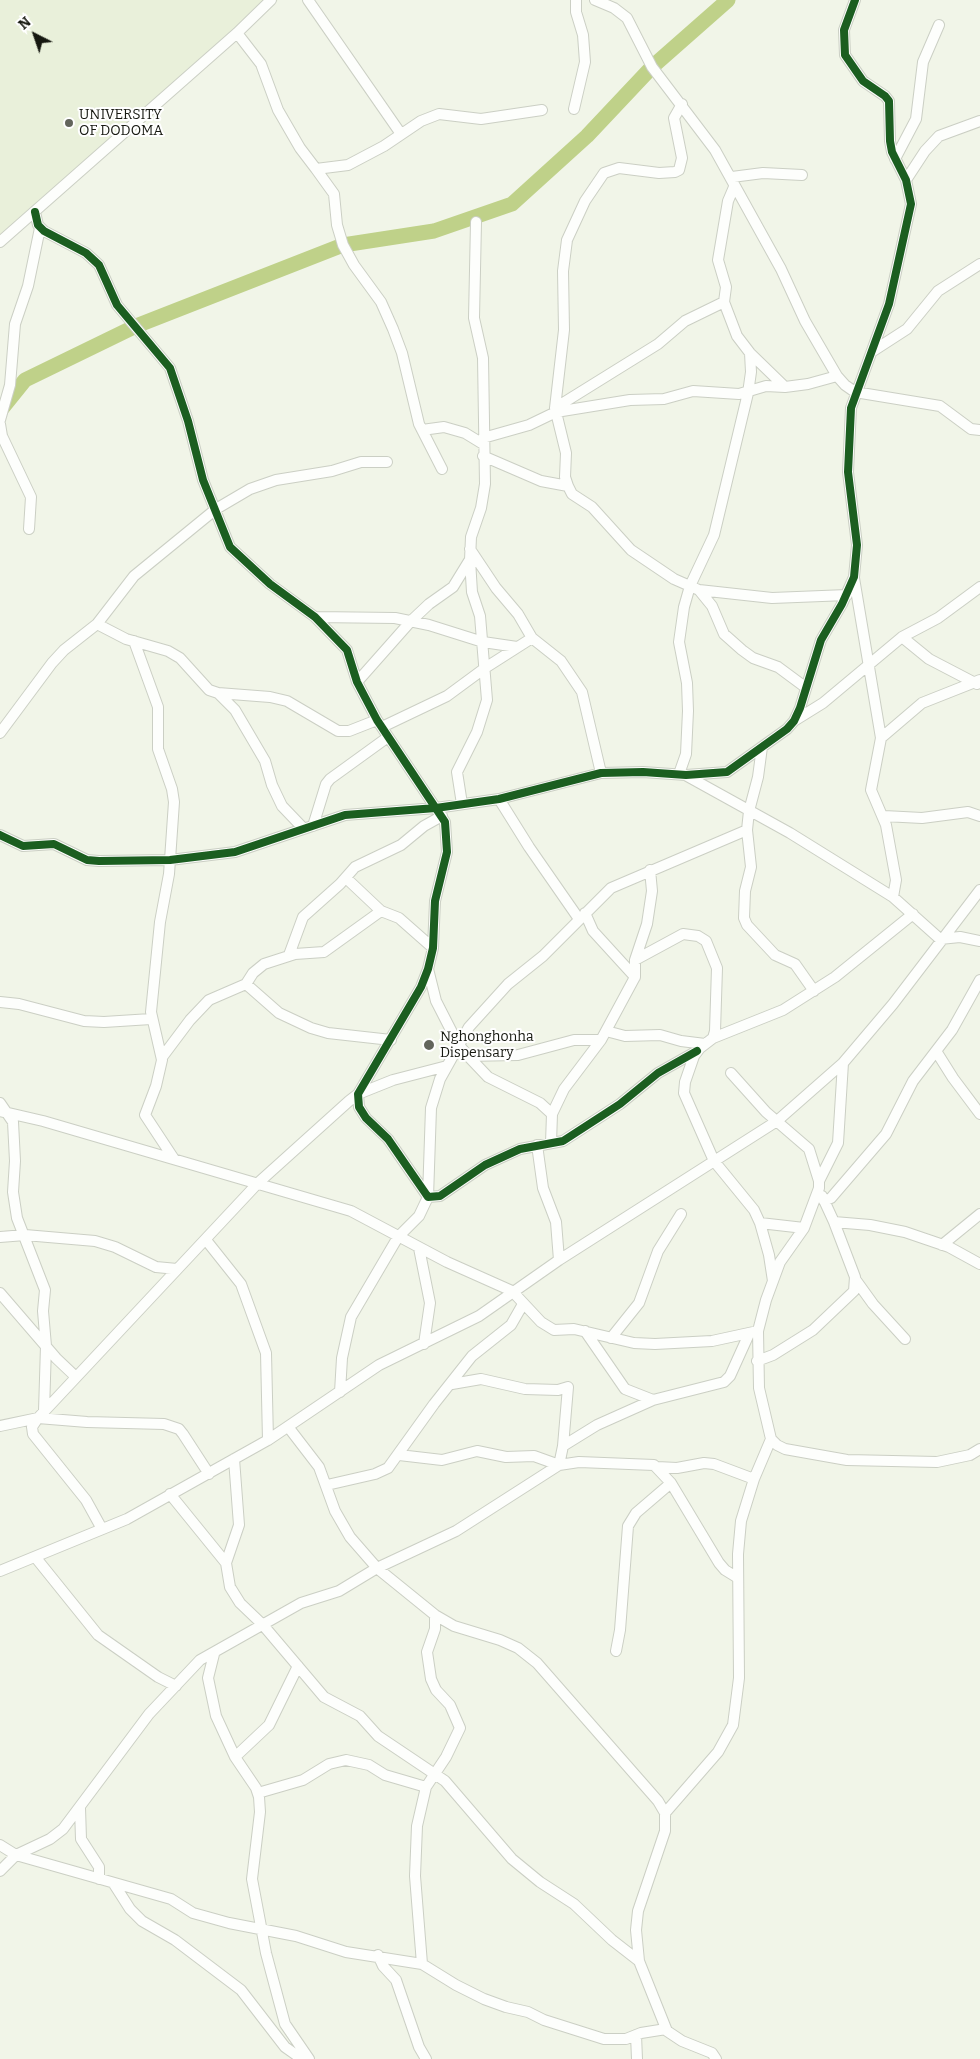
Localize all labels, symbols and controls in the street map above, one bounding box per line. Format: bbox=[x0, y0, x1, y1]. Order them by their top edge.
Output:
north arrow bbox=[10, 10, 60, 60]
text: N bbox=[15, 13, 34, 33]
place label: UNIVERSITY OF DODOMA bbox=[79, 107, 163, 140]
marker: UNIVERSITY OF DODOMA bbox=[63, 117, 75, 129]
place label: Nghonghonha Dispensary bbox=[440, 1029, 534, 1062]
marker: Nghonghonha Dispensary bbox=[422, 1038, 436, 1052]

